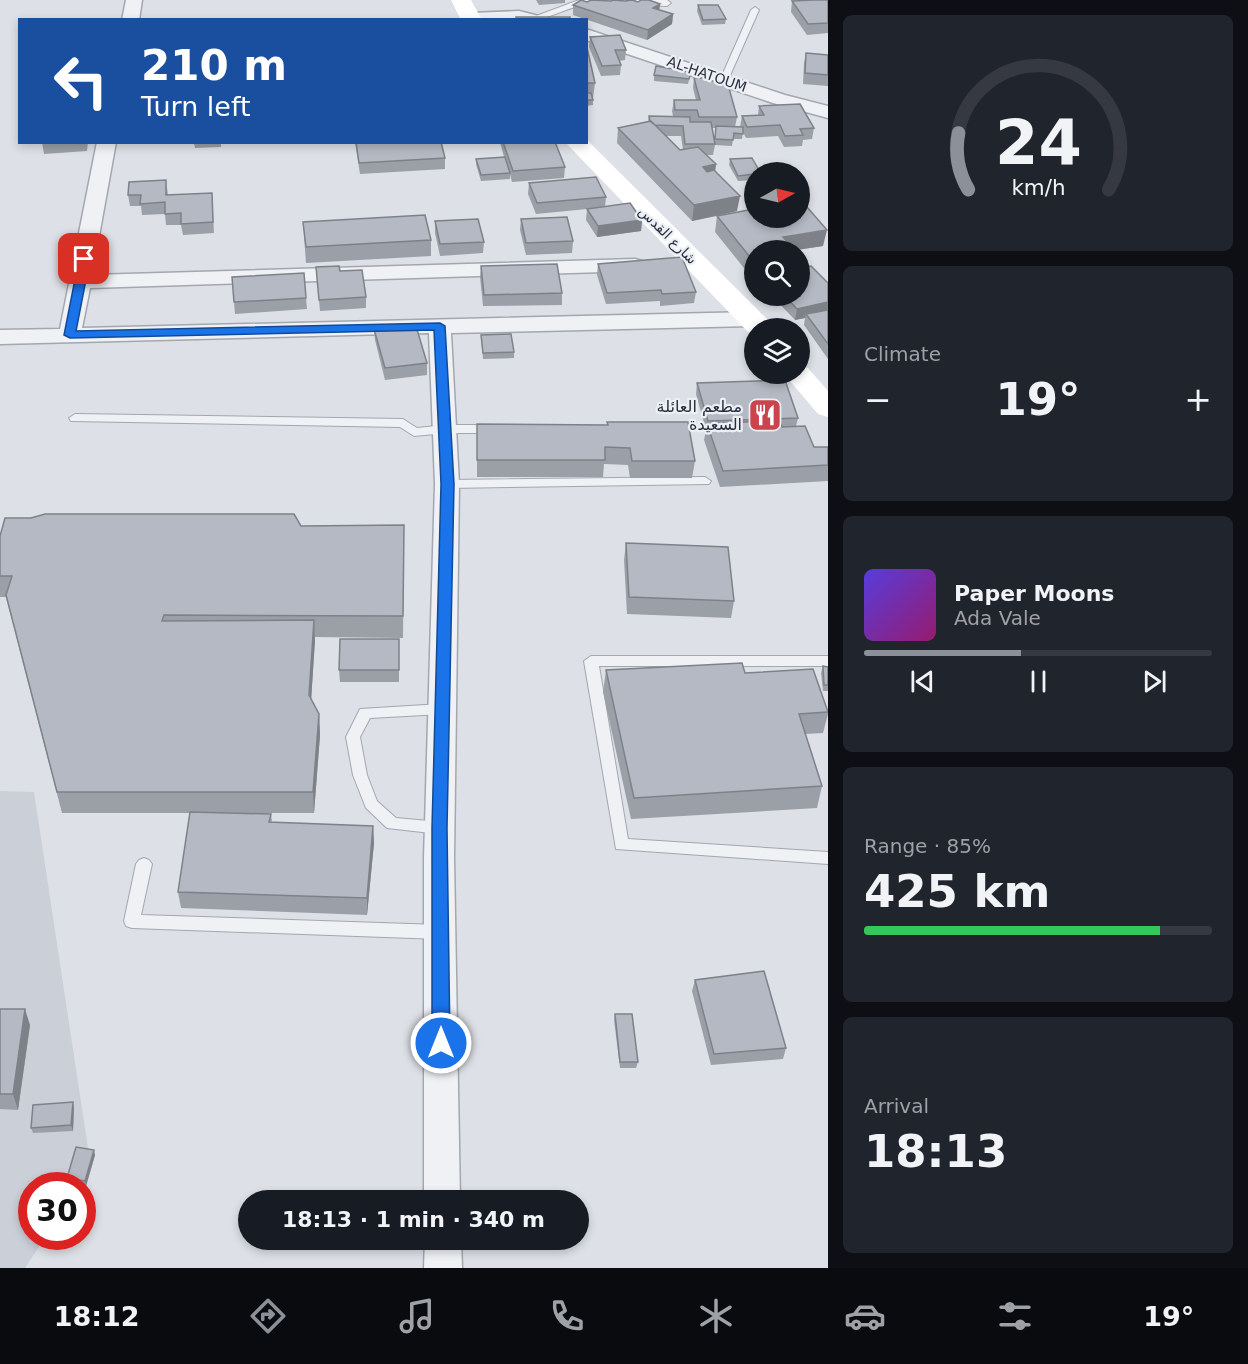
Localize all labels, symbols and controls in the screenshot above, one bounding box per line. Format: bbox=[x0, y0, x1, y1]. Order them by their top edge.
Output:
text: 210 m bbox=[141, 41, 287, 90]
icon: left bbox=[42, 42, 120, 120]
street label: AL-HATOUM bbox=[665, 53, 749, 95]
text: Turn left bbox=[141, 91, 251, 122]
text: 24 bbox=[995, 106, 1081, 179]
north arrow bbox=[744, 162, 810, 228]
map controls bbox=[744, 162, 810, 384]
text: km/h bbox=[1011, 175, 1065, 200]
street label: شارع القدس bbox=[635, 203, 700, 268]
pin bbox=[58, 233, 109, 284]
button: search bbox=[744, 240, 810, 306]
icon: arrive bbox=[67, 242, 100, 275]
button: layers bbox=[744, 318, 810, 384]
text: Climate bbox=[864, 342, 941, 366]
text: 19° bbox=[995, 373, 1081, 426]
text: − bbox=[864, 380, 892, 419]
text: + bbox=[1184, 380, 1212, 419]
place label: مطعم العائلة السعيدة bbox=[657, 397, 742, 434]
restaurant icon: مطعم العائلة السعيدة bbox=[747, 397, 783, 433]
text: Paper Moons bbox=[954, 581, 1114, 606]
text: Ada Vale bbox=[954, 606, 1041, 630]
icon: previous bbox=[906, 665, 939, 698]
icon: pause bbox=[1022, 665, 1055, 698]
icon: next bbox=[1138, 665, 1171, 698]
text: Range · 85% bbox=[864, 834, 991, 858]
text: 425 km bbox=[864, 865, 1050, 918]
position arrow bbox=[409, 1011, 473, 1075]
text: Arrival bbox=[864, 1094, 929, 1118]
text: 18:13 bbox=[864, 1125, 1007, 1178]
speed limit sign: 30 bbox=[18, 1172, 96, 1250]
text: 18:13 · 1 min · 340 m bbox=[282, 1207, 545, 1232]
icon: directions bbox=[247, 1295, 289, 1337]
icon: music bbox=[396, 1295, 438, 1337]
icon: phone bbox=[546, 1295, 588, 1337]
icon: climate bbox=[695, 1295, 737, 1337]
icon: car bbox=[844, 1295, 886, 1337]
icon: filters bbox=[994, 1295, 1036, 1337]
text: 18:12 bbox=[54, 1301, 140, 1332]
text: 19° bbox=[1143, 1301, 1194, 1332]

